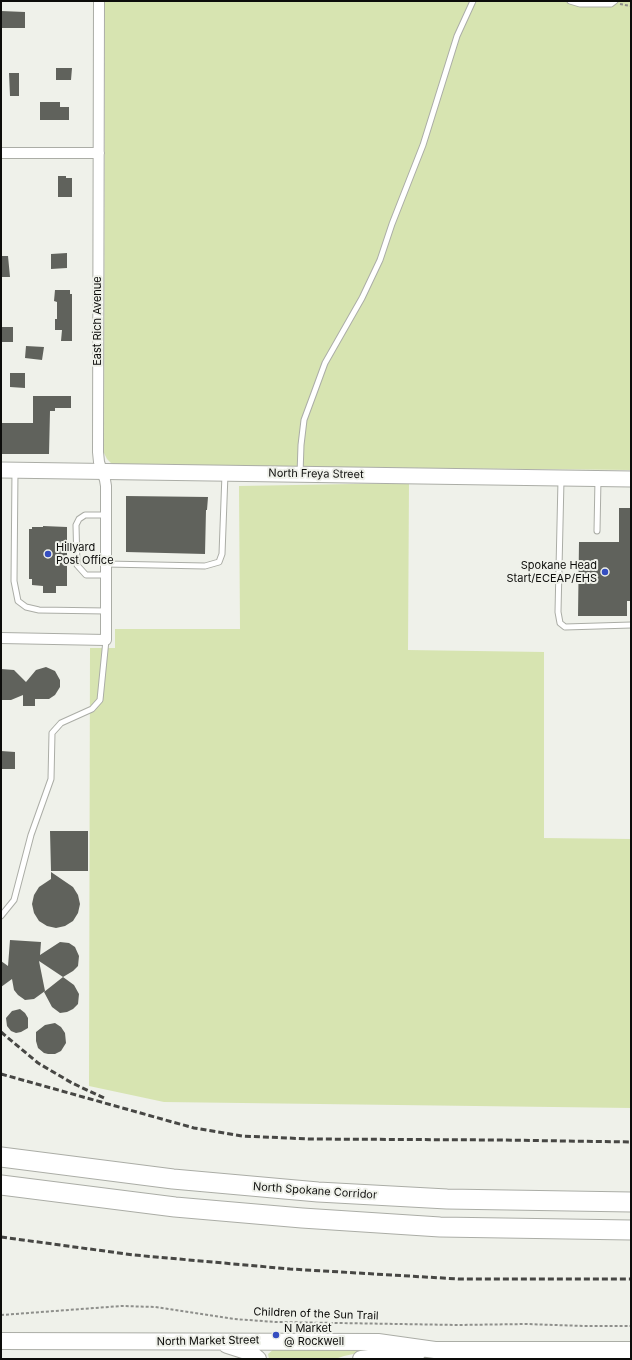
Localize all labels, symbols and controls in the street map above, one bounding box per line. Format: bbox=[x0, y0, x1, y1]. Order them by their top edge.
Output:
street label: East Rich Avenue bbox=[91, 276, 105, 366]
street label: North Freya Street bbox=[268, 467, 364, 481]
place label: Hillyard Post Office bbox=[56, 541, 114, 567]
marker: Hillyard Post Office bbox=[43, 549, 53, 559]
place label: Spokane Head Start/ECEAP/EHS bbox=[507, 559, 597, 585]
marker: Spokane Head Start/ECEAP/EHS bbox=[600, 567, 610, 577]
street label: North Spokane Corridor bbox=[252, 1180, 378, 1202]
street label: Children of the Sun Trail bbox=[253, 1305, 379, 1323]
place label: N Market @ Rockwell bbox=[284, 1322, 344, 1348]
marker: N Market @ Rockwell bbox=[271, 1330, 281, 1340]
street label: North Market Street bbox=[157, 1334, 259, 1348]

